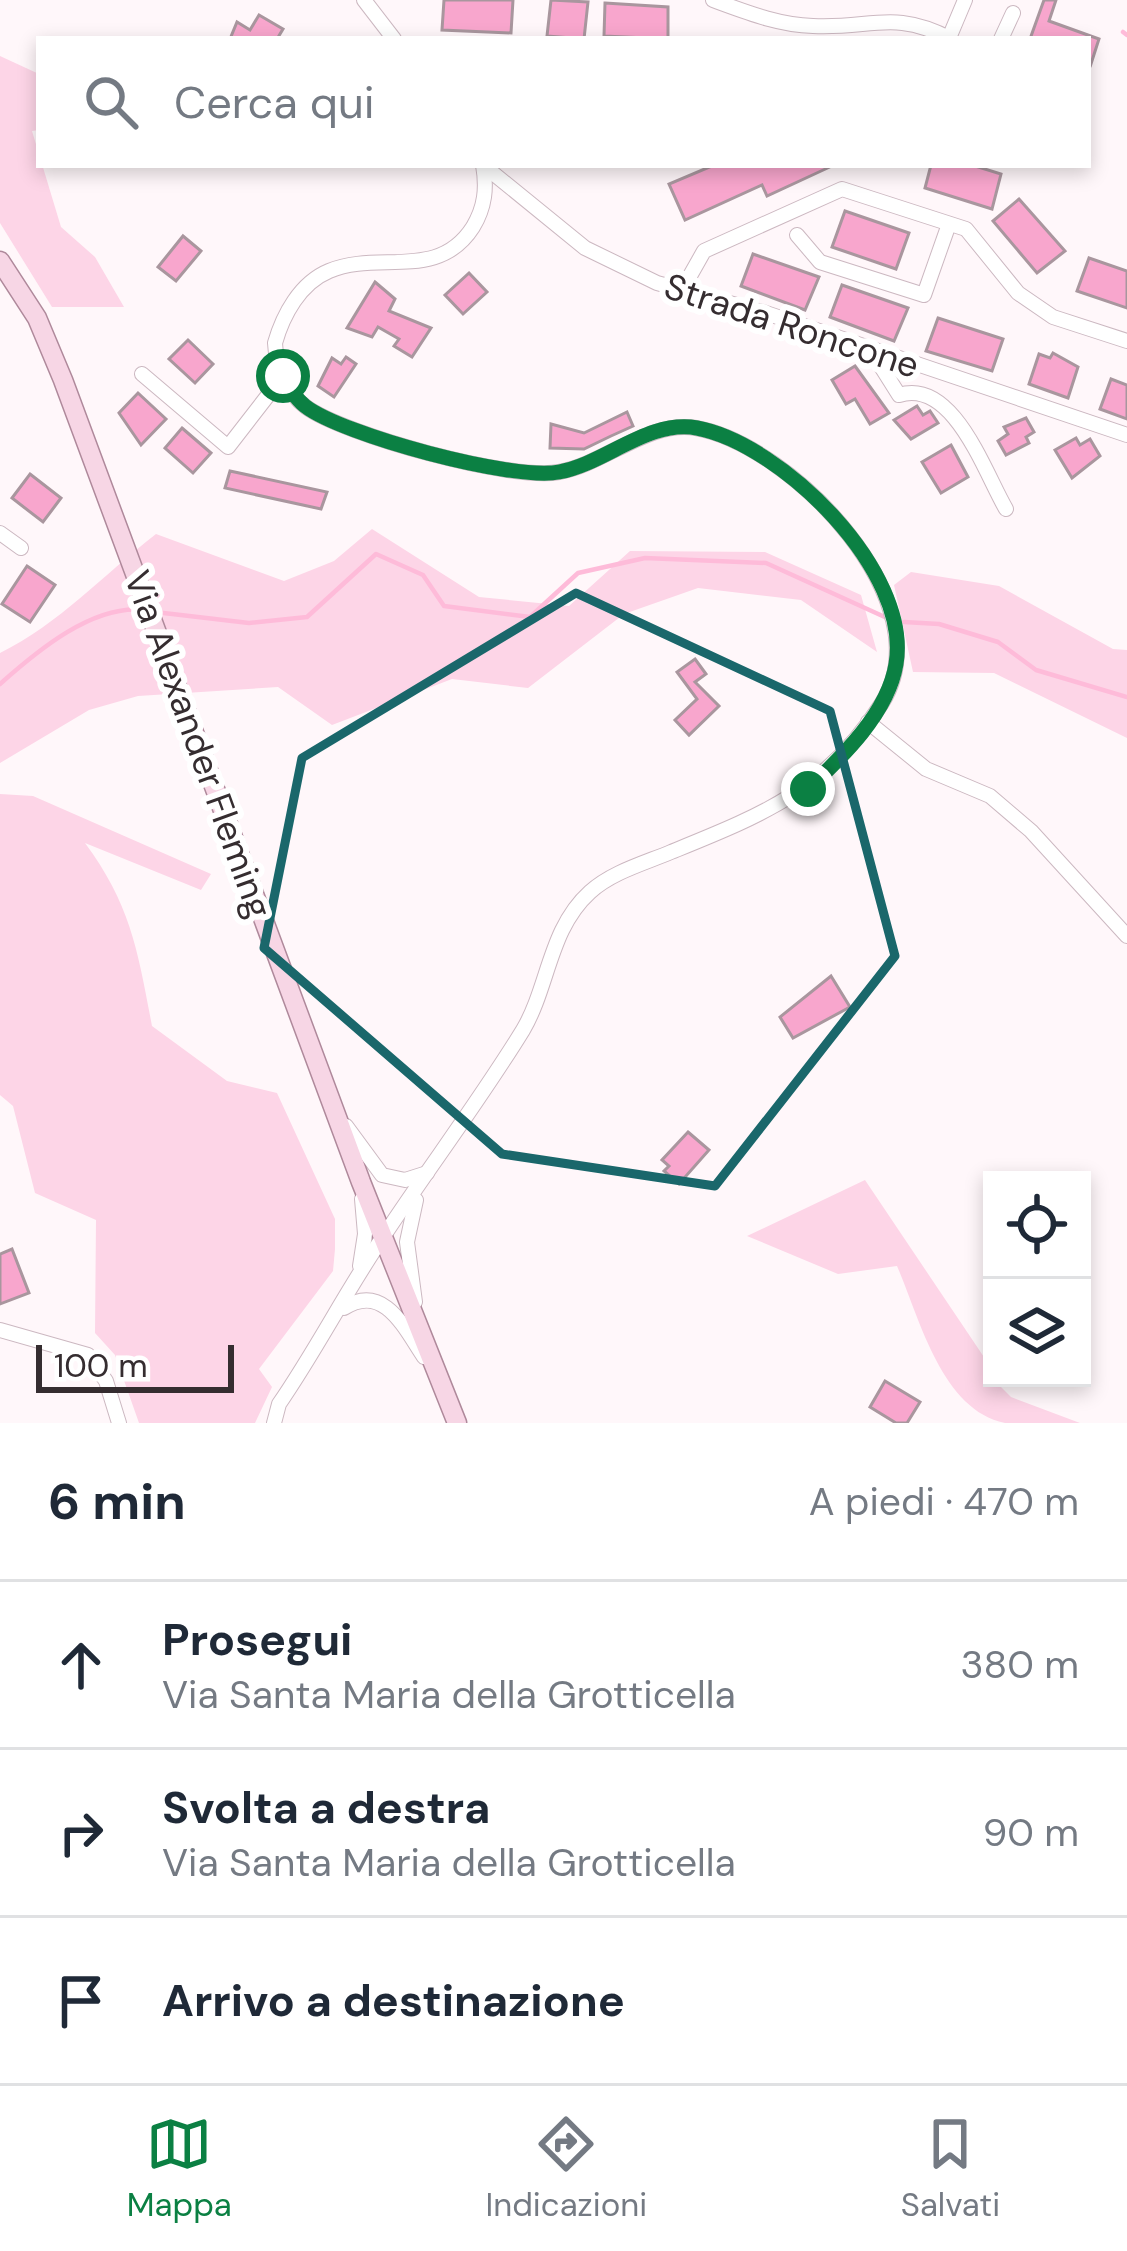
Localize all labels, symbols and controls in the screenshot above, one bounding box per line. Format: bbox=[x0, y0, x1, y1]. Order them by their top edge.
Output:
search box bbox=[36, 36, 1091, 168]
icon: search bbox=[78, 69, 144, 135]
text: Cerca qui bbox=[174, 73, 375, 132]
street label: Strada Roncone bbox=[659, 262, 925, 389]
route start bbox=[256, 349, 310, 403]
street label: Via Alexander Fleming bbox=[114, 564, 283, 924]
route end bbox=[781, 762, 835, 816]
map controls bbox=[983, 1171, 1091, 1387]
button: locate bbox=[983, 1171, 1091, 1279]
button: layers bbox=[983, 1279, 1091, 1387]
scale bar bbox=[36, 1339, 234, 1392]
text: 100 m bbox=[54, 1344, 148, 1387]
text: 6 min bbox=[48, 1468, 186, 1535]
text: A piedi · 470 m bbox=[809, 1476, 1079, 1527]
text: Prosegui bbox=[162, 1610, 352, 1669]
icon: ahead bbox=[48, 1632, 114, 1698]
text: 380 m bbox=[960, 1639, 1079, 1690]
text: Via Santa Maria della Grotticella bbox=[162, 1669, 736, 1720]
text: Svolta a destra bbox=[162, 1778, 491, 1837]
icon: right bbox=[48, 1800, 114, 1866]
text: 90 m bbox=[983, 1807, 1079, 1858]
text: Via Santa Maria della Grotticella bbox=[162, 1837, 736, 1888]
icon: arrive bbox=[48, 1968, 114, 2034]
text: Arrivo a destinazione bbox=[162, 1971, 625, 2030]
tab: Mappa bbox=[127, 2111, 232, 2226]
tab: Indicazioni bbox=[486, 2111, 647, 2226]
tab: Salvati bbox=[901, 2111, 1000, 2226]

